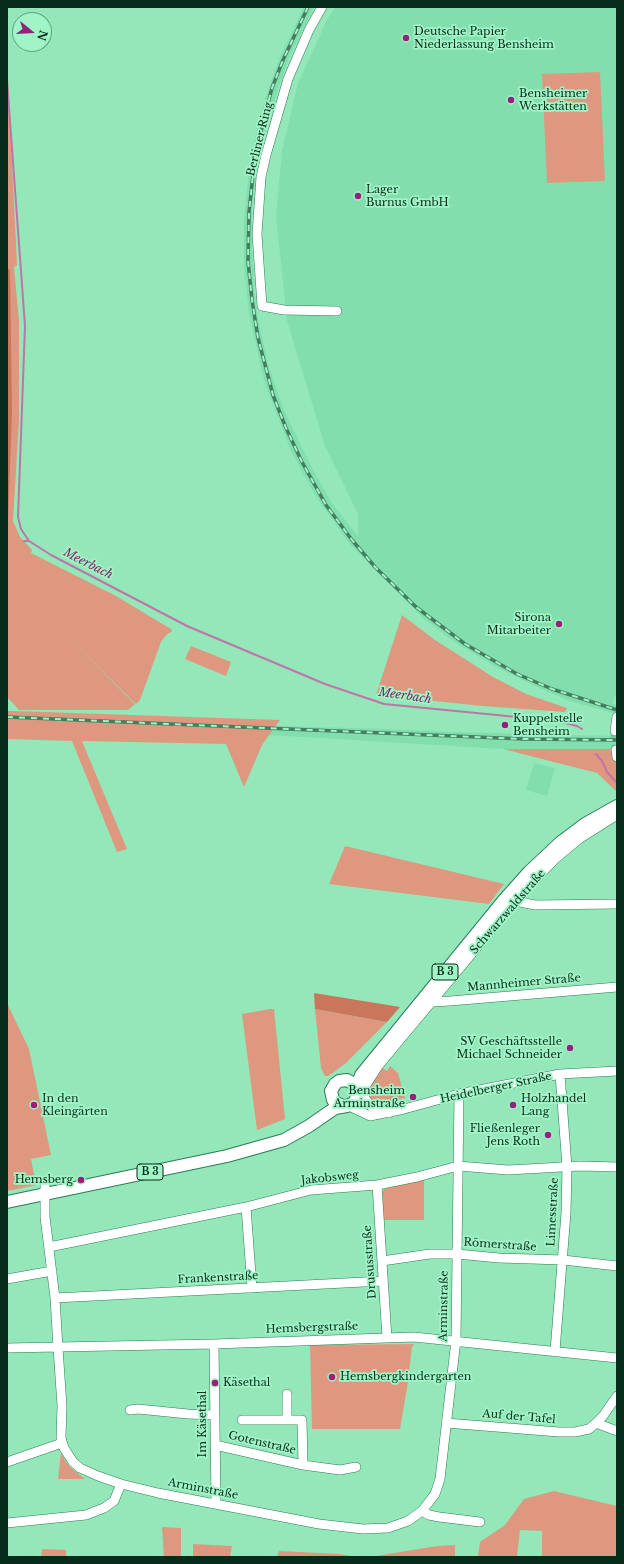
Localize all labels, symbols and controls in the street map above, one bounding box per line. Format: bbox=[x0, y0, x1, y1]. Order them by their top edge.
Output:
north arrow bbox=[12, 12, 52, 52]
place label: Deutsche Papier Niederlassung Bensheim bbox=[414, 25, 554, 51]
text: N bbox=[34, 28, 51, 42]
marker: Deutsche Papier Niederlassung Bensheim bbox=[401, 33, 411, 43]
place label: Bensheimer Werkstätten bbox=[519, 87, 587, 113]
marker: Bensheimer Werkstätten bbox=[506, 95, 516, 105]
street label: Berliner Ring bbox=[244, 100, 276, 178]
place label: Lager Burnus GmbH bbox=[366, 183, 449, 209]
marker: Lager Burnus GmbH bbox=[353, 191, 363, 201]
water label: Meerbach bbox=[61, 545, 115, 583]
place label: Sirona Mitarbeiter bbox=[487, 611, 551, 637]
marker: Sirona Mitarbeiter bbox=[554, 619, 564, 629]
water label: Meerbach bbox=[377, 685, 433, 707]
place label: Kuppelstelle Bensheim bbox=[513, 712, 583, 738]
marker: Kuppelstelle Bensheim bbox=[500, 720, 510, 730]
street label: Schwarzwaldstraße bbox=[468, 867, 548, 957]
road number: B 3 bbox=[432, 964, 458, 980]
street label: Mannheimer Straße bbox=[467, 971, 581, 995]
place label: SV Geschäftsstelle Michael Schneider bbox=[456, 1035, 562, 1061]
marker: SV Geschäftsstelle Michael Schneider bbox=[565, 1043, 575, 1053]
street label: Heidelberger Straße bbox=[439, 1070, 553, 1106]
place label: Bensheim Arminstraße bbox=[334, 1084, 405, 1110]
place label: In den Kleingärten bbox=[42, 1092, 108, 1118]
marker: Bensheim Arminstraße bbox=[408, 1092, 418, 1102]
place label: Holzhandel Lang bbox=[521, 1092, 586, 1118]
marker: In den Kleingärten bbox=[29, 1100, 39, 1110]
marker: Holzhandel Lang bbox=[508, 1100, 518, 1110]
place label: Fließenleger Jens Roth bbox=[470, 1122, 540, 1148]
marker: Fließenleger Jens Roth bbox=[543, 1130, 553, 1140]
road number: B 3 bbox=[137, 1164, 163, 1180]
street label: Jakobsweg bbox=[301, 1168, 359, 1188]
place label: Hemsberg bbox=[15, 1173, 73, 1187]
marker: Hemsberg bbox=[76, 1175, 86, 1185]
street label: Limesstraße bbox=[545, 1177, 561, 1247]
street label: Drususstraße bbox=[361, 1225, 379, 1299]
street label: Römerstraße bbox=[463, 1236, 537, 1254]
street label: Frankenstraße bbox=[177, 1269, 259, 1287]
street label: Arminstraße bbox=[437, 1270, 451, 1342]
street label: Hemsbergstraße bbox=[265, 1320, 359, 1336]
place label: Hemsbergkindergarten bbox=[340, 1370, 471, 1384]
marker: Hemsbergkindergarten bbox=[327, 1372, 337, 1382]
place label: Käsethal bbox=[223, 1376, 270, 1390]
marker: Käsethal bbox=[210, 1378, 220, 1388]
street label: Im Käsethal bbox=[196, 1391, 210, 1457]
street label: Auf der Tafel bbox=[482, 1407, 556, 1427]
street label: Gotenstraße bbox=[227, 1429, 297, 1457]
street label: Arminstraße bbox=[167, 1476, 239, 1502]

